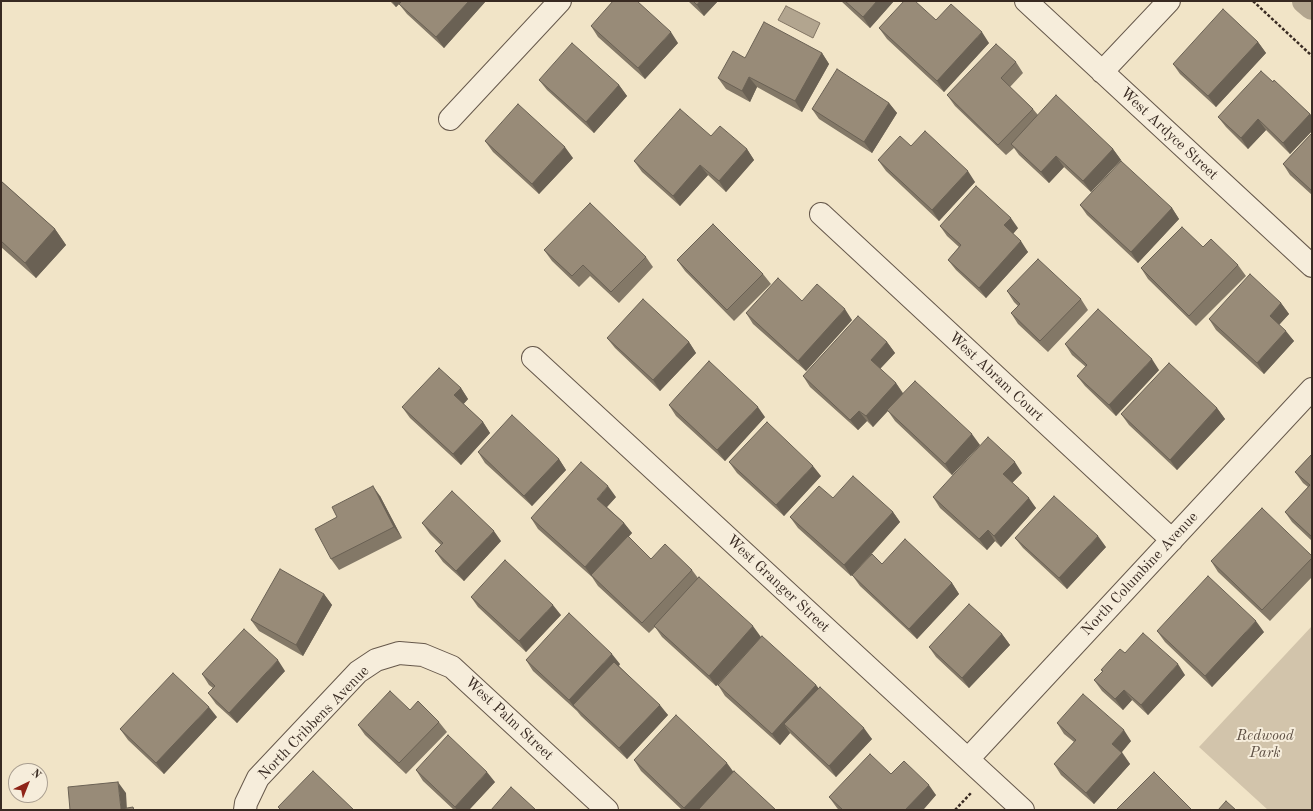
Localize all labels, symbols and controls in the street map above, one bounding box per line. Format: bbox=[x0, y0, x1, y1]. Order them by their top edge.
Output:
street label: West Ardyce Street bbox=[1116, 84, 1222, 184]
street label: West Abram Court bbox=[945, 328, 1047, 426]
street label: North Columbine Avenue bbox=[1078, 508, 1202, 640]
street label: West Granger Street bbox=[722, 531, 834, 637]
street label: North Cribbens Avenue bbox=[255, 662, 373, 784]
street label: West Palm Street bbox=[461, 673, 557, 765]
park label: Redwood Park bbox=[1236, 727, 1294, 762]
north arrow bbox=[8, 763, 48, 803]
text: N bbox=[29, 768, 43, 781]

